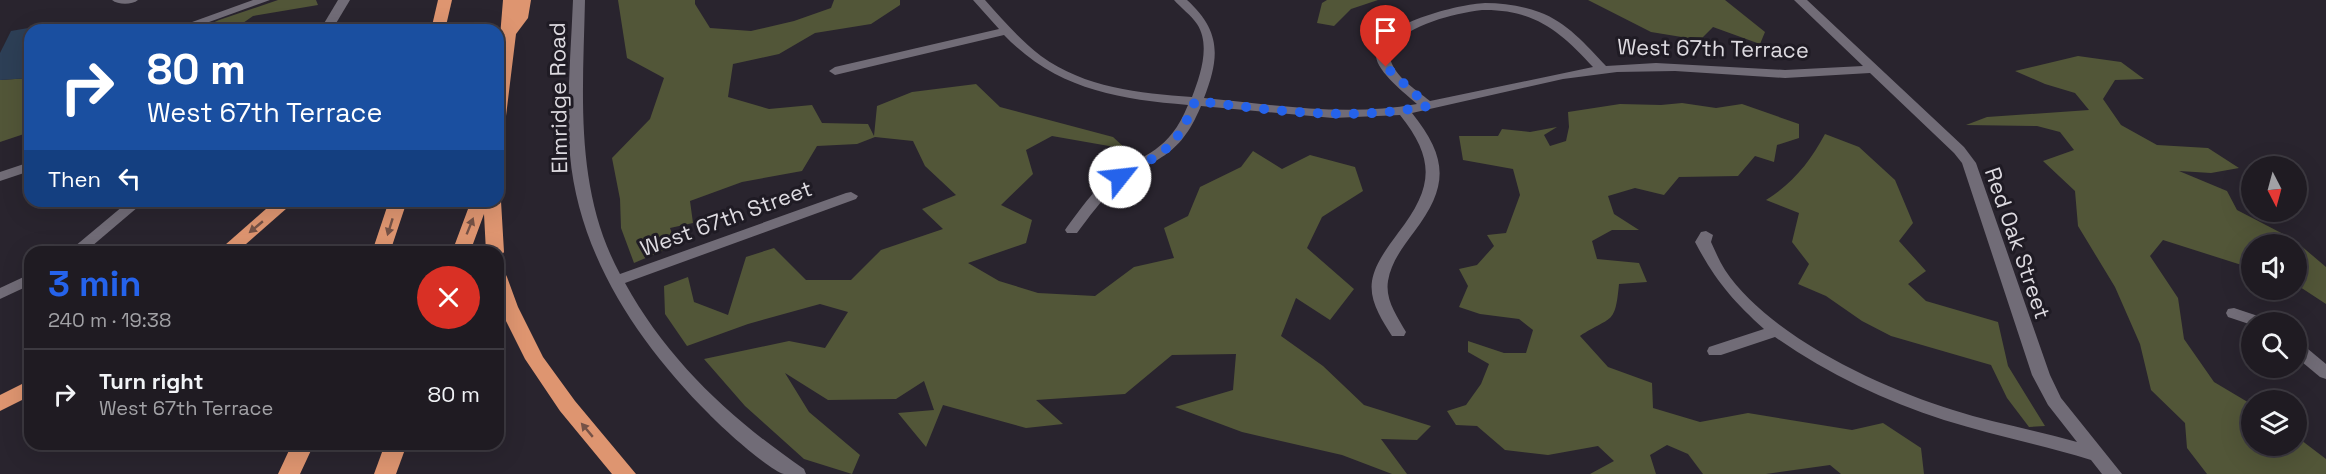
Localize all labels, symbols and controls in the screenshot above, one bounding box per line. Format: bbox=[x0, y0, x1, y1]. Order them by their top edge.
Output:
pin bbox=[1360, 5, 1411, 67]
icon: arrive bbox=[1369, 14, 1402, 47]
street label: Elmridge Road bbox=[543, 22, 573, 174]
street label: West 67th Terrace bbox=[1617, 32, 1809, 64]
text: 80 m bbox=[147, 43, 246, 96]
icon: right bbox=[48, 48, 126, 126]
text: West 67th Terrace bbox=[147, 95, 382, 130]
position arrow bbox=[1088, 145, 1152, 209]
north arrow bbox=[2241, 156, 2307, 222]
map controls bbox=[2241, 156, 2307, 456]
icon: left bbox=[113, 162, 146, 195]
street label: Red Oak Street bbox=[1979, 163, 2057, 323]
text: Then bbox=[48, 165, 101, 193]
street label: West 67th Street bbox=[636, 174, 816, 262]
one-way arrow bbox=[466, 217, 475, 235]
one-way arrow bbox=[385, 218, 394, 236]
one-way arrow bbox=[249, 220, 264, 233]
button: sound bbox=[2241, 234, 2307, 300]
text: 3 min bbox=[48, 261, 142, 307]
button: close bbox=[417, 266, 480, 329]
text: 240 m · 19:38 bbox=[48, 307, 171, 333]
button: search bbox=[2241, 312, 2307, 378]
text: Turn right bbox=[99, 367, 204, 395]
icon: right bbox=[48, 378, 81, 411]
text: 80 m bbox=[428, 380, 480, 408]
button: layers bbox=[2241, 390, 2307, 456]
text: West 67th Terrace bbox=[99, 395, 273, 421]
one-way arrow bbox=[581, 423, 594, 438]

